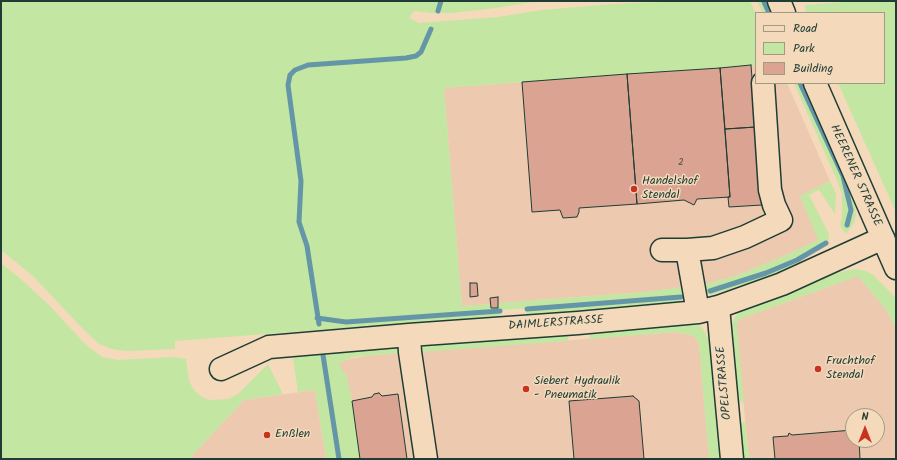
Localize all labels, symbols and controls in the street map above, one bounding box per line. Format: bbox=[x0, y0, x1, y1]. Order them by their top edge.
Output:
legend bbox=[755, 12, 885, 84]
text: Road bbox=[793, 19, 817, 38]
text: Park bbox=[793, 39, 815, 58]
text: Building bbox=[793, 59, 833, 78]
street label: HEERENER STRASSE bbox=[826, 123, 884, 229]
house number: 2 bbox=[678, 157, 684, 169]
place label: Handelshof Stendal bbox=[642, 175, 698, 203]
marker: Handelshof Stendal bbox=[629, 184, 639, 194]
street label: DAIMLERSTRASSE bbox=[508, 313, 604, 335]
street label: OPELSTRASSE bbox=[715, 345, 735, 421]
place label: Fruchthof Stendal bbox=[826, 355, 875, 383]
marker: Fruchthof Stendal bbox=[813, 364, 823, 374]
place label: Siebert Hydraulik - Pneumatik bbox=[534, 375, 620, 403]
marker: Siebert Hydraulik - Pneumatik bbox=[521, 384, 531, 394]
north arrow bbox=[845, 408, 885, 448]
text: N bbox=[862, 408, 868, 426]
place label: Enßlen bbox=[275, 428, 310, 442]
marker: Enßlen bbox=[262, 430, 272, 440]

